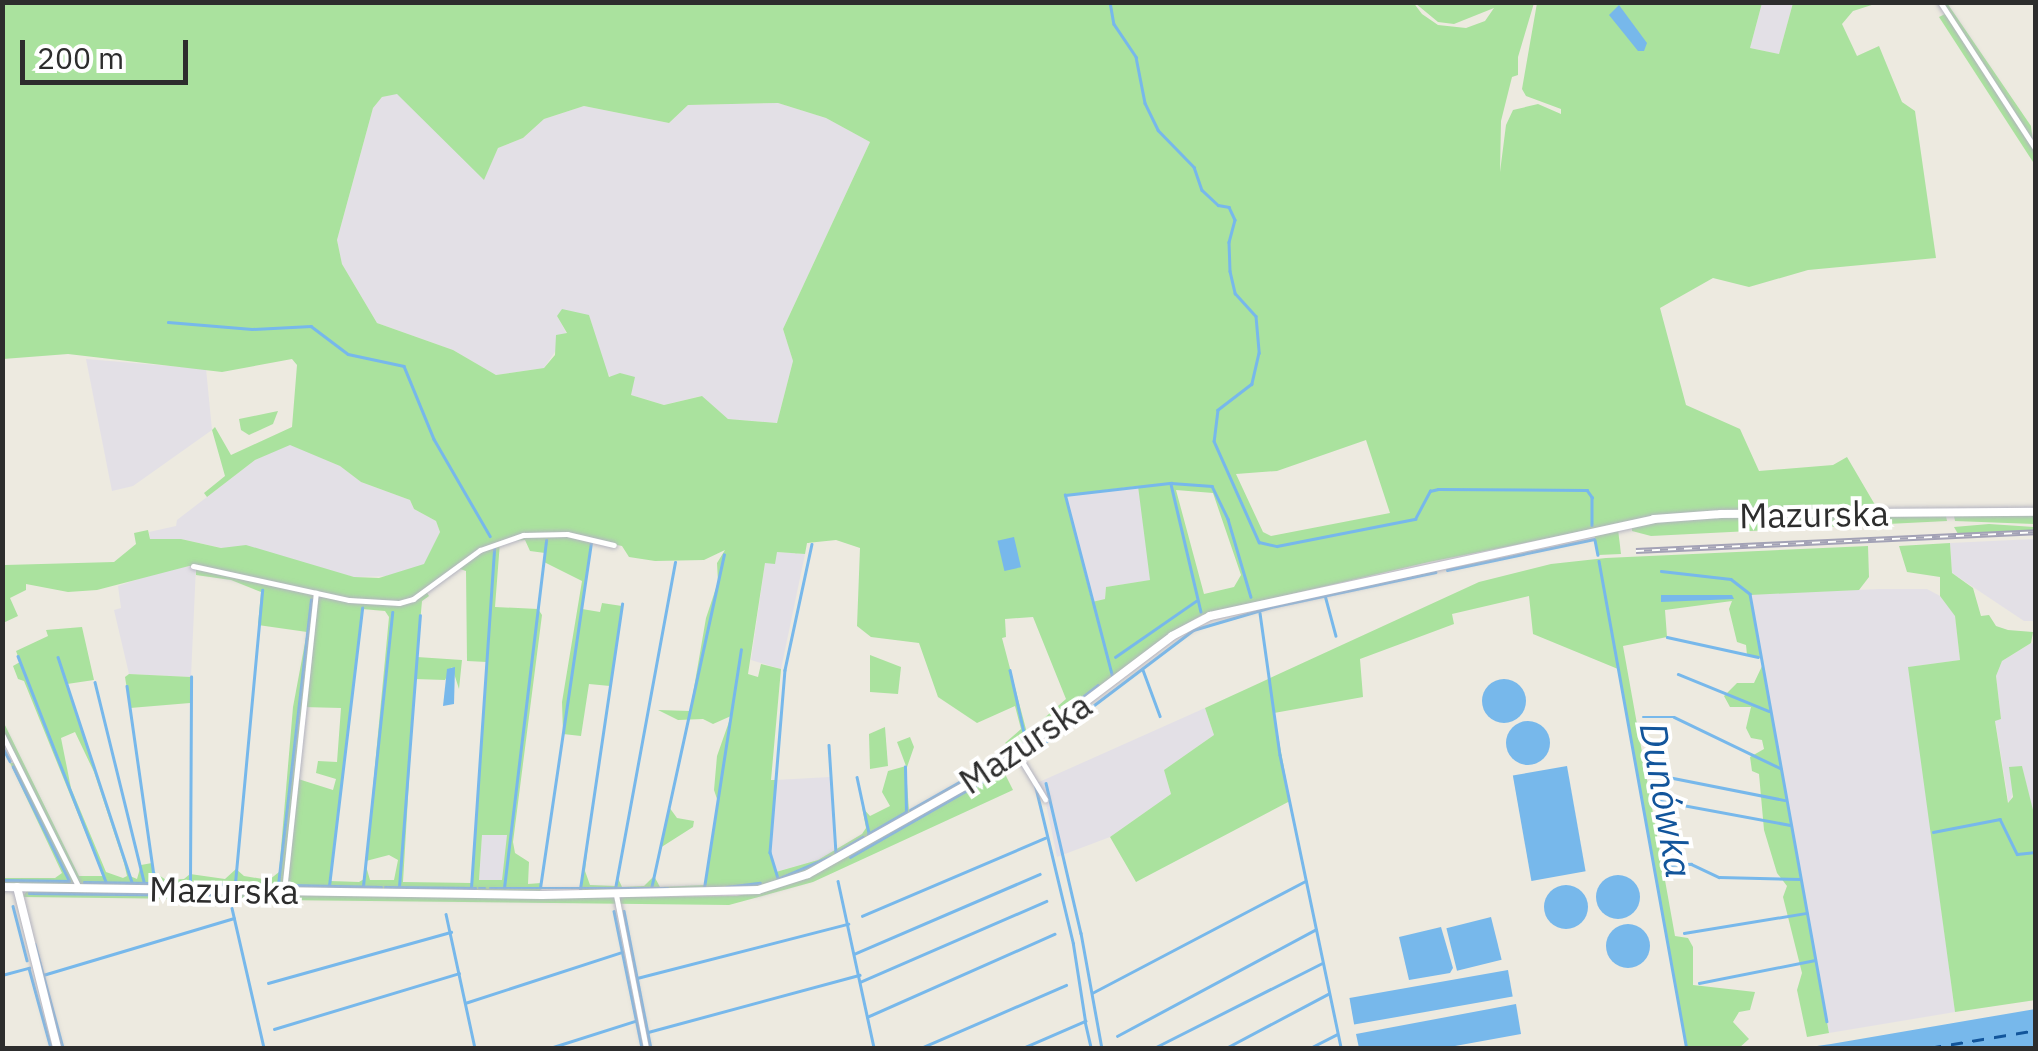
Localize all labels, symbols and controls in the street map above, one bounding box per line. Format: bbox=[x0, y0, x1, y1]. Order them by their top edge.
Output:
scale bar bbox=[25, 20, 192, 82]
text: 200 m bbox=[37, 38, 124, 77]
street label: Mazurska bbox=[1739, 492, 1889, 536]
street label: Mazurska bbox=[951, 684, 1099, 802]
water label: Dunówka bbox=[1631, 719, 1703, 881]
street label: Mazurska bbox=[149, 868, 299, 912]

